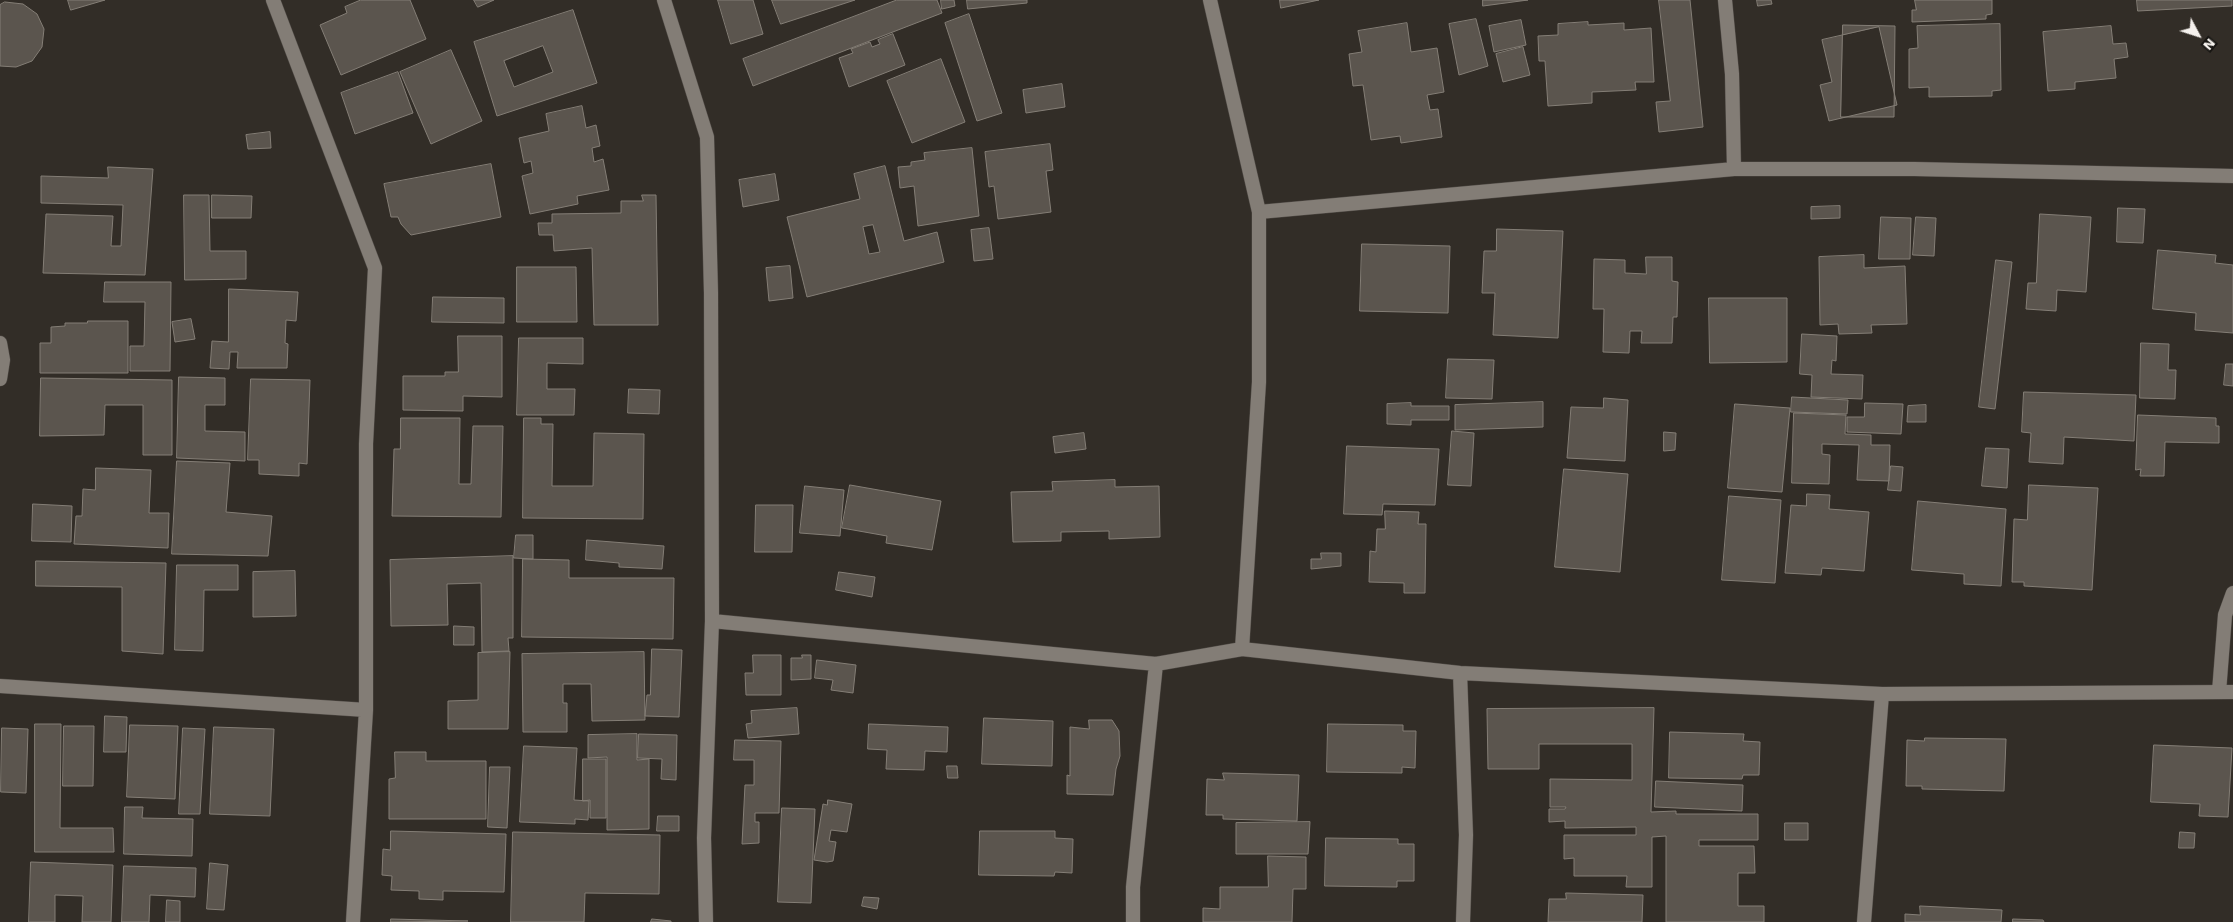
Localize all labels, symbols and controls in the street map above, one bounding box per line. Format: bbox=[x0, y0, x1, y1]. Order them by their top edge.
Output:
north arrow bbox=[2173, 10, 2223, 60]
text: N bbox=[2200, 36, 2219, 54]

